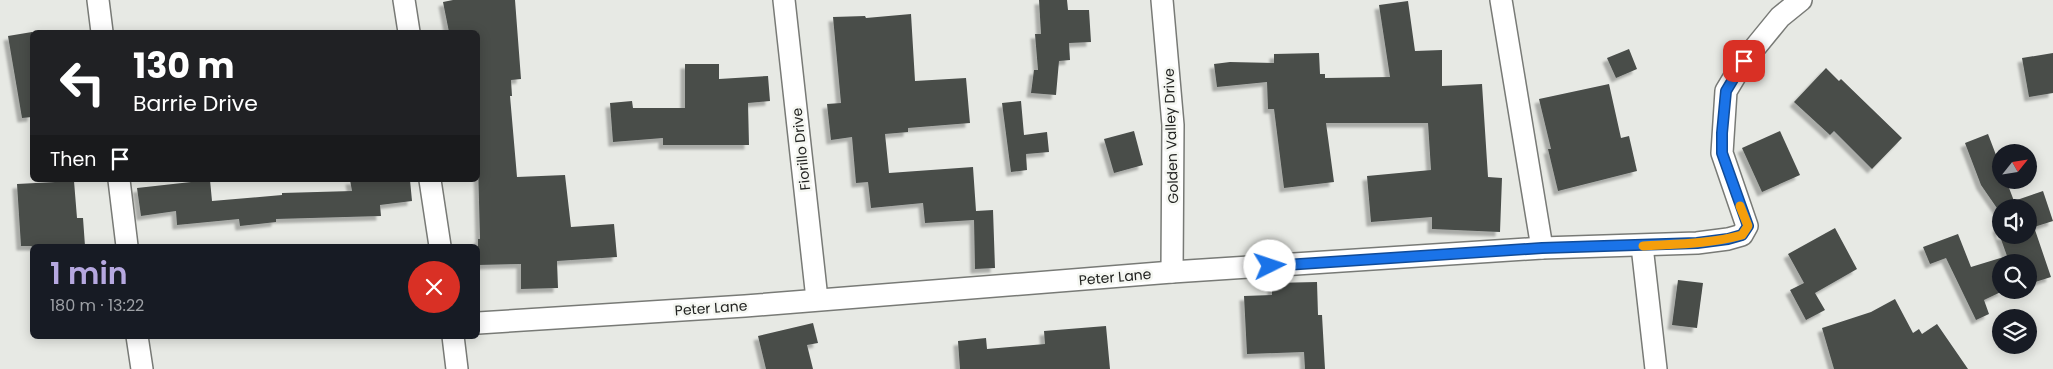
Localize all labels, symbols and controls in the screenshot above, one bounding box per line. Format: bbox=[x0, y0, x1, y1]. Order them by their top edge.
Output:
pin bbox=[1723, 40, 1765, 82]
text: 130 m bbox=[133, 41, 235, 90]
icon: arrive bbox=[1730, 47, 1758, 75]
icon: left bbox=[50, 50, 115, 115]
street label: Golden Valley Drive bbox=[1159, 68, 1183, 204]
text: Barrie Drive bbox=[133, 88, 258, 119]
street label: Fiorillo Drive bbox=[787, 106, 815, 191]
north arrow bbox=[1992, 144, 2038, 189]
map controls bbox=[1992, 144, 2037, 354]
icon: arrive bbox=[106, 145, 134, 173]
text: Then bbox=[50, 146, 96, 173]
button: sound bbox=[1992, 199, 2037, 244]
position arrow bbox=[1243, 239, 1295, 291]
text: 1 min bbox=[50, 252, 128, 295]
button: search bbox=[1992, 254, 2037, 299]
button: close bbox=[408, 261, 460, 313]
street label: Peter Lane bbox=[1078, 264, 1152, 290]
text: 180 m · 13:22 bbox=[50, 294, 144, 317]
street label: Peter Lane bbox=[674, 295, 748, 321]
button: layers bbox=[1992, 309, 2037, 354]

